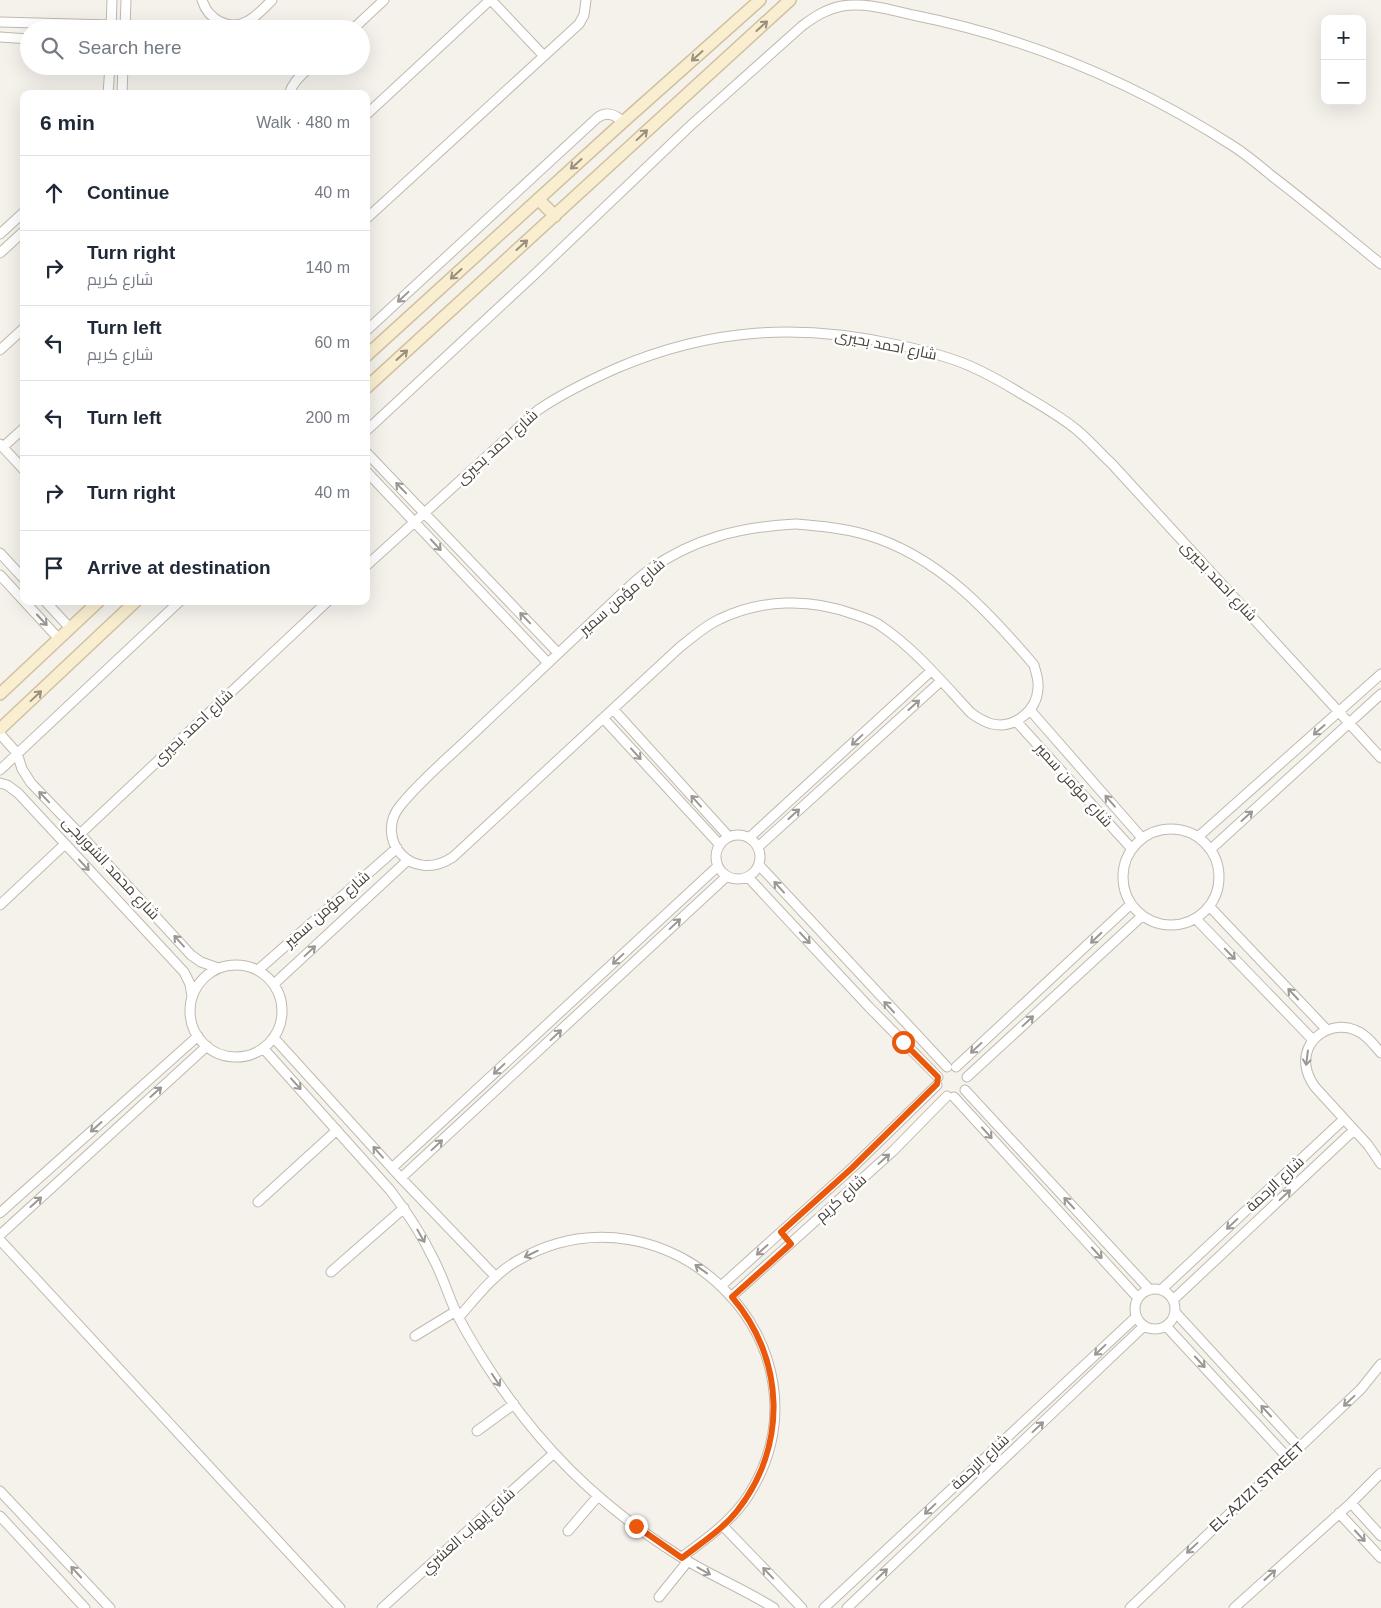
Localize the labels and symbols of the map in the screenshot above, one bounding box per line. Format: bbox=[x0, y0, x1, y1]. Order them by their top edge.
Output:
one-way arrow bbox=[755, 20, 768, 31]
one-way arrow bbox=[691, 50, 704, 62]
one-way arrow bbox=[636, 129, 649, 141]
one-way arrow bbox=[570, 158, 583, 170]
one-way arrow bbox=[516, 239, 529, 251]
one-way arrow bbox=[450, 268, 463, 280]
one-way arrow bbox=[396, 291, 409, 303]
street label: شارع احمد بحيرى bbox=[833, 326, 938, 366]
one-way arrow bbox=[396, 349, 409, 361]
street label: شارع احمد بحيرى bbox=[453, 406, 543, 490]
one-way arrow bbox=[395, 482, 407, 494]
street label: شارع احمد بحيرى bbox=[1176, 537, 1261, 626]
one-way arrow bbox=[430, 538, 442, 551]
street label: شارع مؤمن سمير bbox=[575, 555, 670, 641]
one-way arrow bbox=[519, 612, 531, 624]
one-way arrow bbox=[36, 614, 48, 626]
street label: شارع احمد بحيرى bbox=[149, 685, 238, 770]
one-way arrow bbox=[29, 690, 42, 702]
one-way arrow bbox=[908, 699, 921, 711]
one-way arrow bbox=[1312, 724, 1325, 736]
one-way arrow bbox=[850, 734, 863, 745]
street label: شارع مؤمن سمير bbox=[1029, 738, 1117, 832]
one-way arrow bbox=[630, 747, 642, 760]
one-way arrow bbox=[38, 791, 50, 803]
one-way arrow bbox=[690, 794, 702, 807]
one-way arrow bbox=[1105, 795, 1116, 808]
one-way arrow bbox=[787, 808, 800, 820]
one-way arrow bbox=[1241, 810, 1254, 822]
street label: شارع محمد الشوربجى bbox=[57, 813, 163, 925]
one-way arrow bbox=[78, 858, 90, 871]
street label: شارع مؤمن سمير bbox=[280, 867, 375, 953]
one-way arrow bbox=[773, 881, 785, 894]
one-way arrow bbox=[669, 918, 682, 930]
one-way arrow bbox=[799, 932, 811, 944]
one-way arrow bbox=[1090, 932, 1102, 944]
one-way arrow bbox=[173, 935, 185, 948]
one-way arrow bbox=[303, 945, 316, 957]
one-way arrow bbox=[1224, 948, 1236, 961]
one-way arrow bbox=[612, 953, 625, 965]
one-way arrow bbox=[1287, 988, 1299, 1001]
one-way arrow bbox=[883, 1000, 895, 1013]
one-way arrow bbox=[1022, 1015, 1035, 1027]
one-way arrow bbox=[550, 1029, 563, 1040]
route start bbox=[892, 1031, 915, 1054]
one-way arrow bbox=[970, 1042, 983, 1054]
one-way arrow bbox=[1302, 1050, 1312, 1066]
one-way arrow bbox=[492, 1063, 505, 1075]
one-way arrow bbox=[290, 1078, 301, 1091]
one-way arrow bbox=[149, 1086, 162, 1098]
one-way arrow bbox=[90, 1121, 103, 1133]
one-way arrow bbox=[981, 1126, 993, 1139]
one-way arrow bbox=[431, 1139, 443, 1151]
one-way arrow bbox=[372, 1146, 383, 1159]
one-way arrow bbox=[878, 1153, 891, 1165]
street label: شارع الرحمة bbox=[1242, 1153, 1309, 1217]
street label: شارع كريم bbox=[812, 1171, 871, 1227]
one-way arrow bbox=[1279, 1189, 1292, 1201]
one-way arrow bbox=[30, 1196, 42, 1208]
one-way arrow bbox=[1063, 1196, 1075, 1209]
one-way arrow bbox=[1225, 1218, 1238, 1230]
one-way arrow bbox=[417, 1228, 427, 1243]
one-way arrow bbox=[755, 1244, 768, 1256]
one-way arrow bbox=[1091, 1246, 1103, 1259]
one-way arrow bbox=[524, 1249, 539, 1259]
one-way arrow bbox=[695, 1264, 708, 1275]
one-way arrow bbox=[1094, 1344, 1107, 1356]
one-way arrow bbox=[1194, 1355, 1205, 1368]
one-way arrow bbox=[492, 1372, 502, 1386]
one-way arrow bbox=[1343, 1395, 1355, 1407]
one-way arrow bbox=[1260, 1405, 1272, 1418]
one-way arrow bbox=[1032, 1421, 1045, 1433]
street label: شارع الرحمة bbox=[947, 1431, 1014, 1495]
street label: EL-AZIZI STREET bbox=[1206, 1438, 1308, 1535]
street label: شارع إيهاب العشري bbox=[417, 1484, 521, 1580]
one-way arrow bbox=[924, 1503, 937, 1515]
route end bbox=[625, 1515, 648, 1538]
one-way arrow bbox=[1354, 1529, 1366, 1542]
one-way arrow bbox=[1186, 1542, 1199, 1554]
one-way arrow bbox=[70, 1566, 82, 1579]
one-way arrow bbox=[697, 1566, 711, 1576]
one-way arrow bbox=[762, 1567, 774, 1579]
one-way arrow bbox=[876, 1568, 889, 1580]
one-way arrow bbox=[1264, 1569, 1277, 1581]

